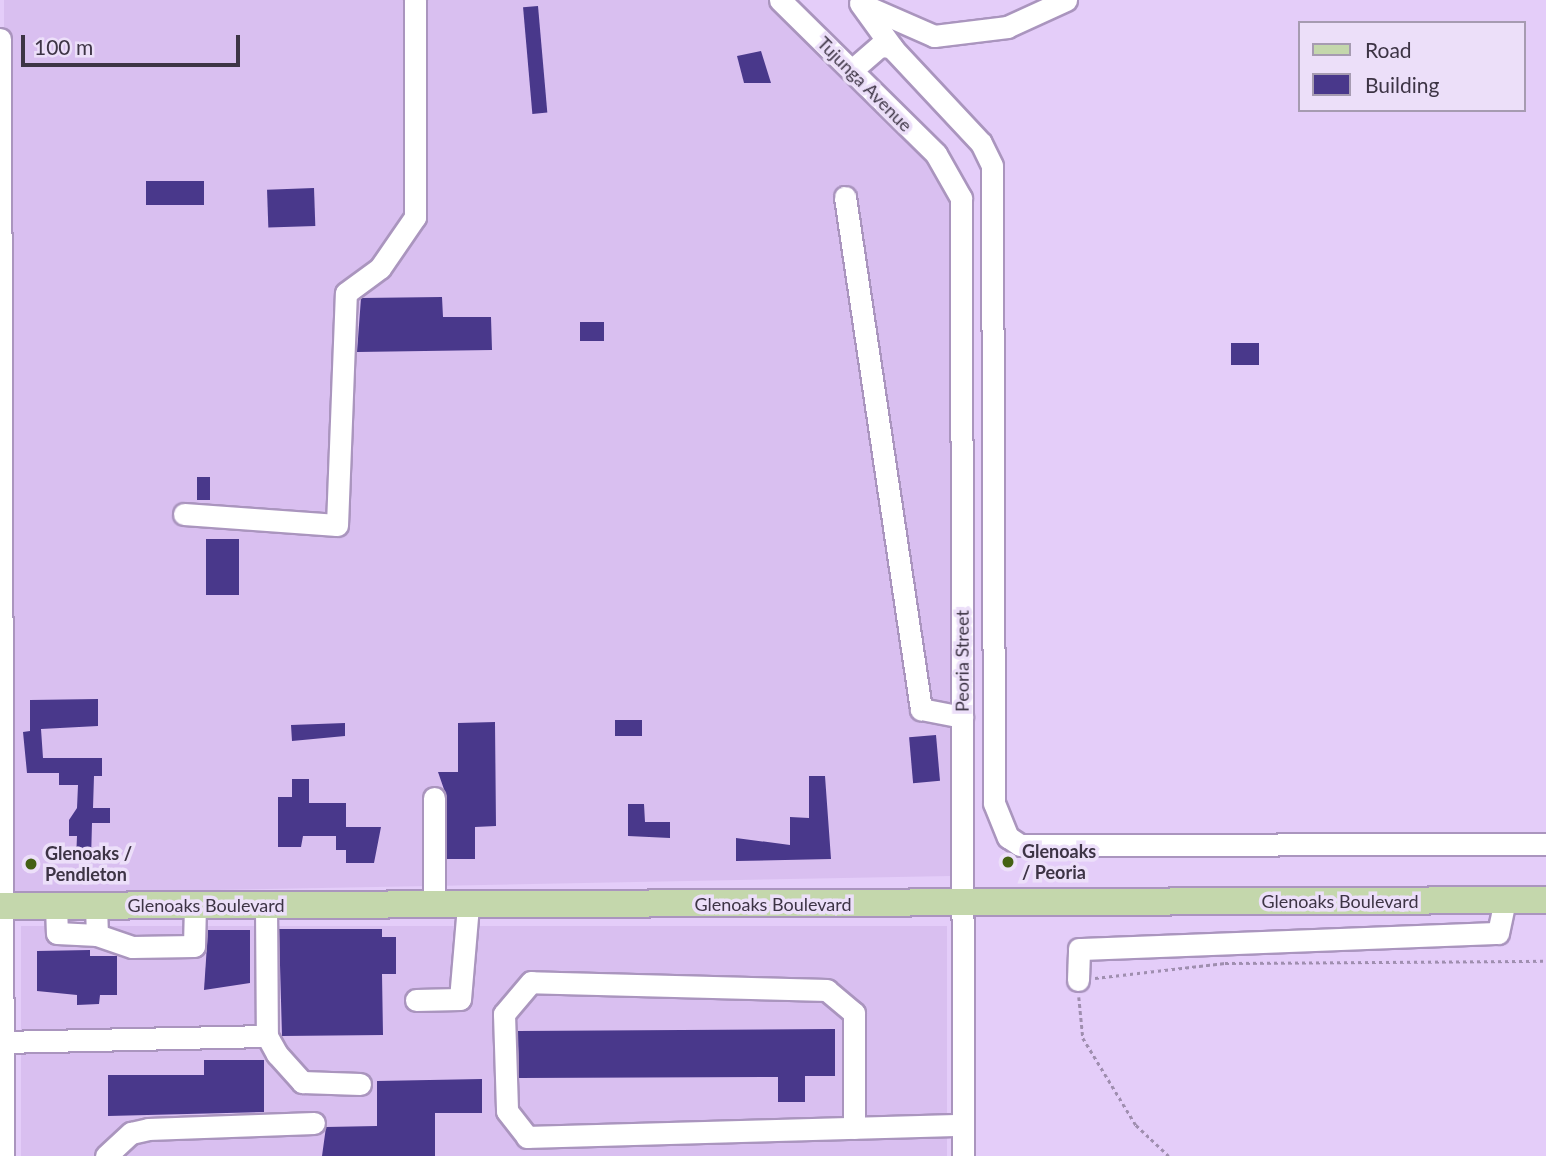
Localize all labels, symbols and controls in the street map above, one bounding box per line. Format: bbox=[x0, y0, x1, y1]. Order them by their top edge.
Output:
scale bar bbox=[24, 21, 243, 65]
legend bbox=[1298, 21, 1525, 112]
street label: Tujunga Avenue bbox=[813, 32, 917, 136]
text: 100 m bbox=[34, 34, 93, 59]
text: Road bbox=[1365, 37, 1412, 62]
text: Building bbox=[1365, 72, 1440, 97]
street label: Peoria Street bbox=[951, 610, 973, 712]
place label: Glenoaks / Peoria bbox=[1022, 841, 1096, 884]
place label: Glenoaks / Pendleton bbox=[45, 843, 132, 886]
marker: Glenoaks / Peoria bbox=[1000, 854, 1016, 870]
marker: Glenoaks / Pendleton bbox=[23, 856, 39, 872]
street label: Glenoaks Boulevard bbox=[1261, 890, 1419, 912]
street label: Glenoaks Boulevard bbox=[694, 893, 852, 915]
street label: Glenoaks Boulevard bbox=[127, 894, 285, 916]

